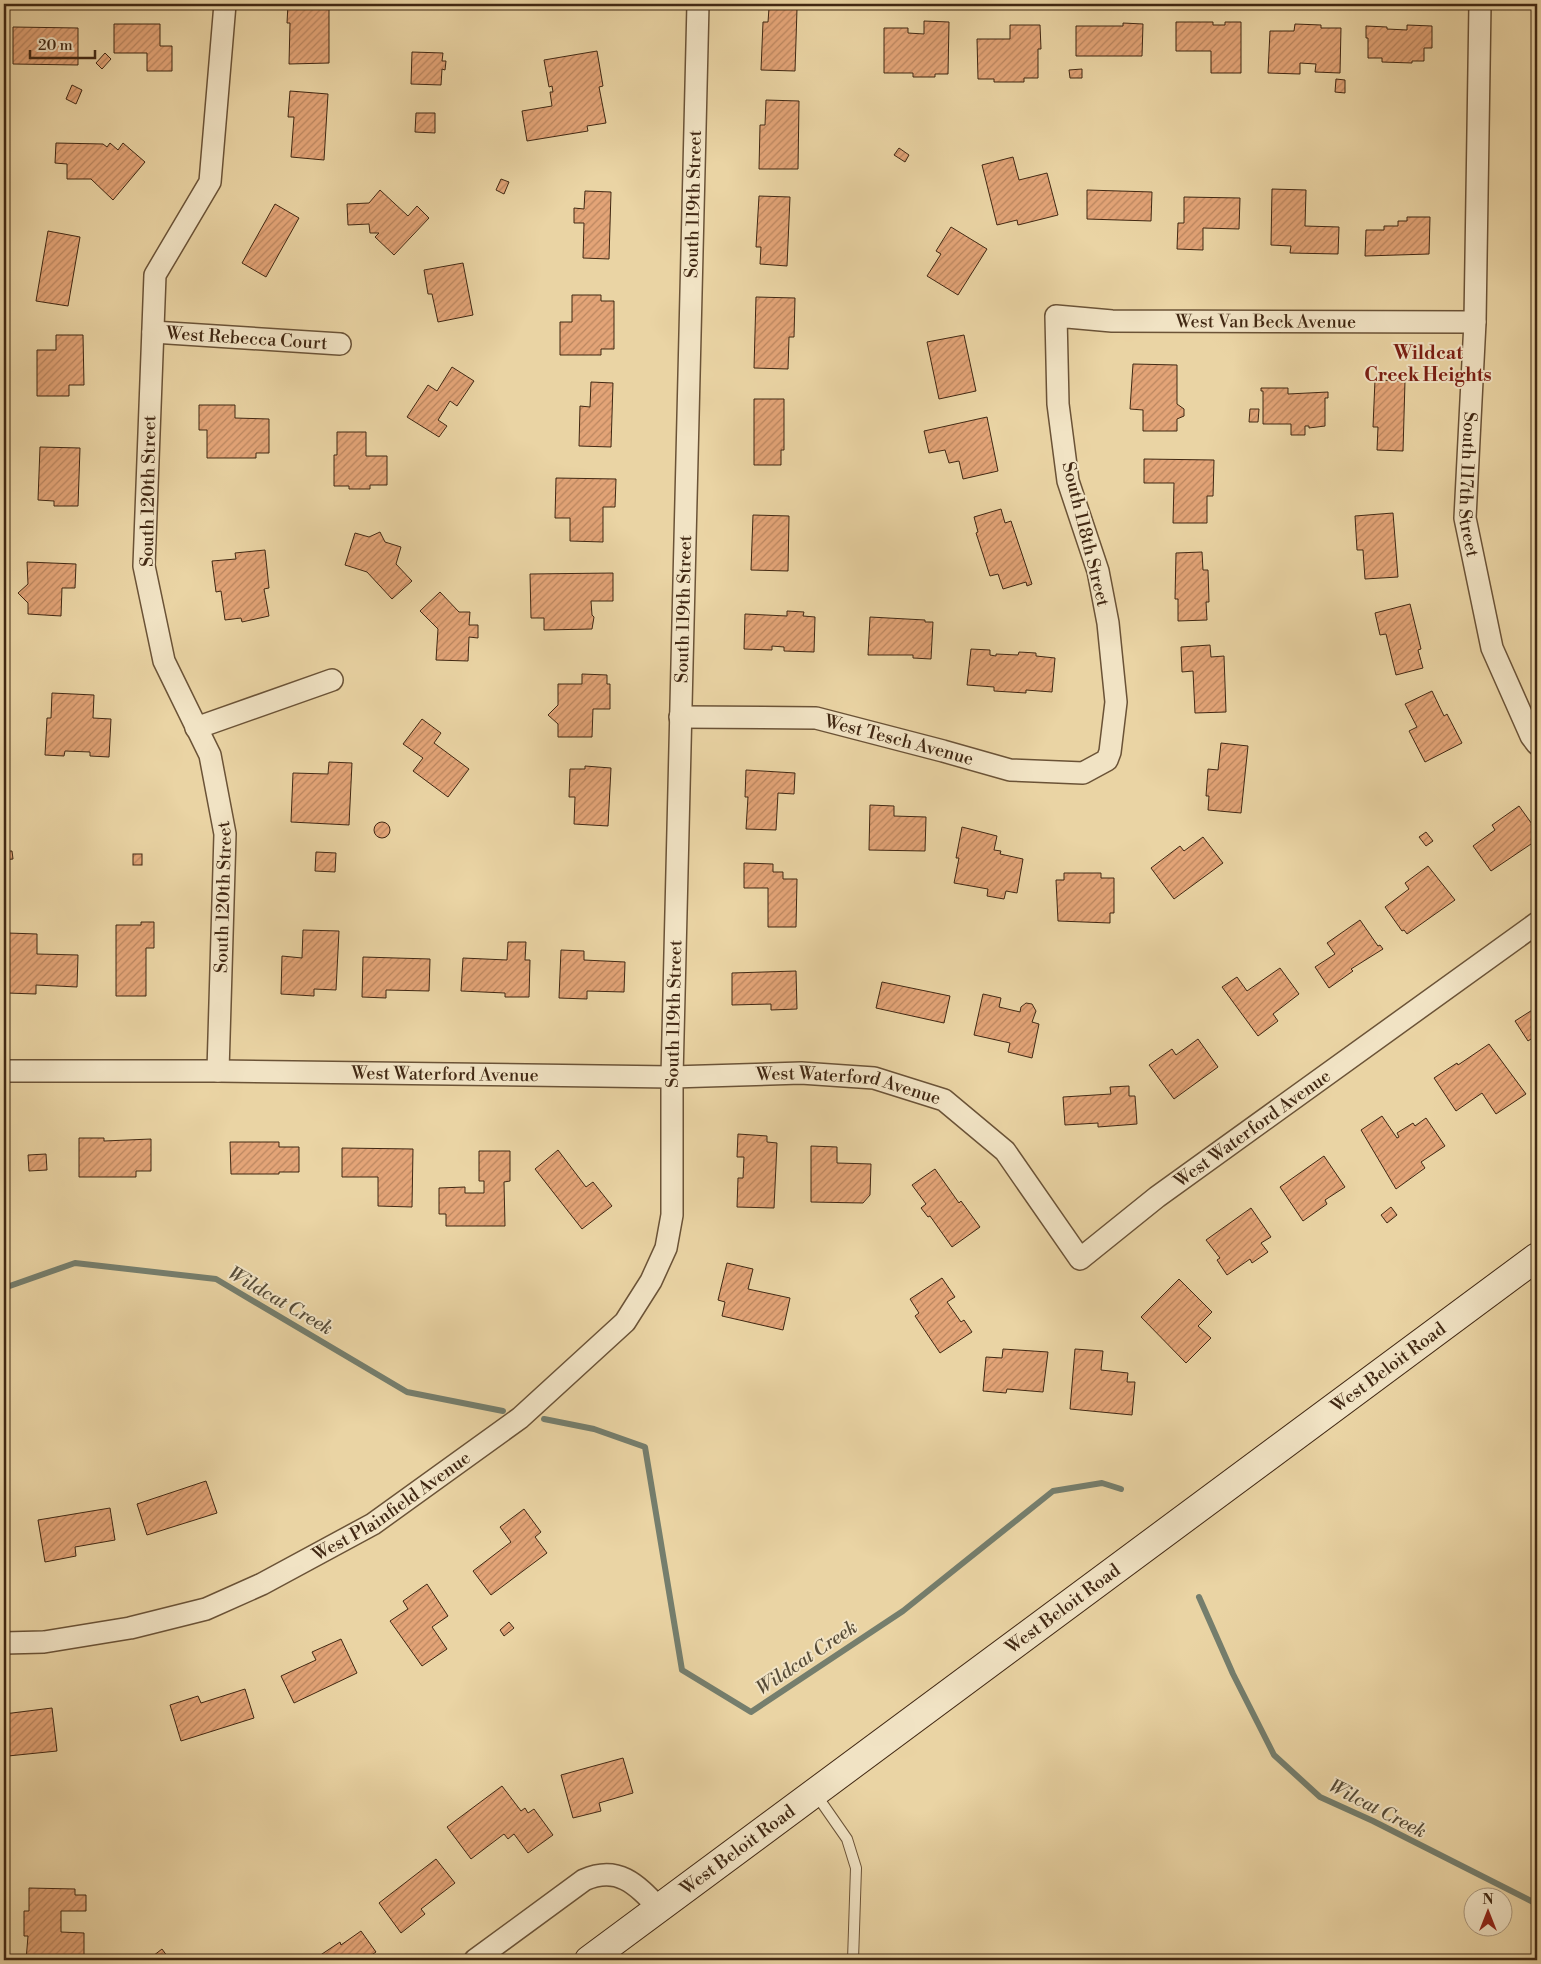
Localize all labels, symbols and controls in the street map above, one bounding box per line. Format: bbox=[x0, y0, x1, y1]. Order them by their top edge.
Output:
scale bar bbox=[30, 28, 95, 60]
text: 20 m bbox=[38, 36, 73, 55]
street label: South 119th Street bbox=[680, 129, 707, 278]
street label: West Van Beck Avenue bbox=[1174, 310, 1356, 334]
street label: West Rebecca Court bbox=[164, 322, 329, 355]
district label: Wildcat Creek Heights bbox=[1364, 341, 1492, 387]
street label: South 117th Street bbox=[1453, 411, 1484, 560]
street label: South 120th Street bbox=[136, 414, 161, 567]
street label: South 118th Street bbox=[1056, 459, 1115, 610]
street label: South 119th Street bbox=[671, 534, 697, 683]
street label: West Tesch Avenue bbox=[821, 709, 976, 771]
street label: South 120th Street bbox=[210, 818, 237, 973]
street label: South 119th Street bbox=[661, 939, 687, 1088]
street label: West Waterford Avenue bbox=[350, 1062, 539, 1087]
street label: West Waterford Avenue bbox=[755, 1062, 944, 1110]
street label: West Waterford Avenue bbox=[1169, 1065, 1335, 1193]
water label: Wildcat Creek bbox=[224, 1261, 337, 1341]
street label: West Beloit Road bbox=[1326, 1317, 1451, 1418]
street label: West Plainfield Avenue bbox=[308, 1446, 475, 1567]
street label: West Beloit Road bbox=[1000, 1558, 1126, 1660]
water label: Wildcat Creek bbox=[751, 1615, 862, 1700]
water label: Wilcat Creek bbox=[1325, 1774, 1430, 1844]
street label: West Beloit Road bbox=[675, 1800, 800, 1901]
north arrow bbox=[1464, 1886, 1514, 1936]
text: N bbox=[1482, 1891, 1494, 1909]

